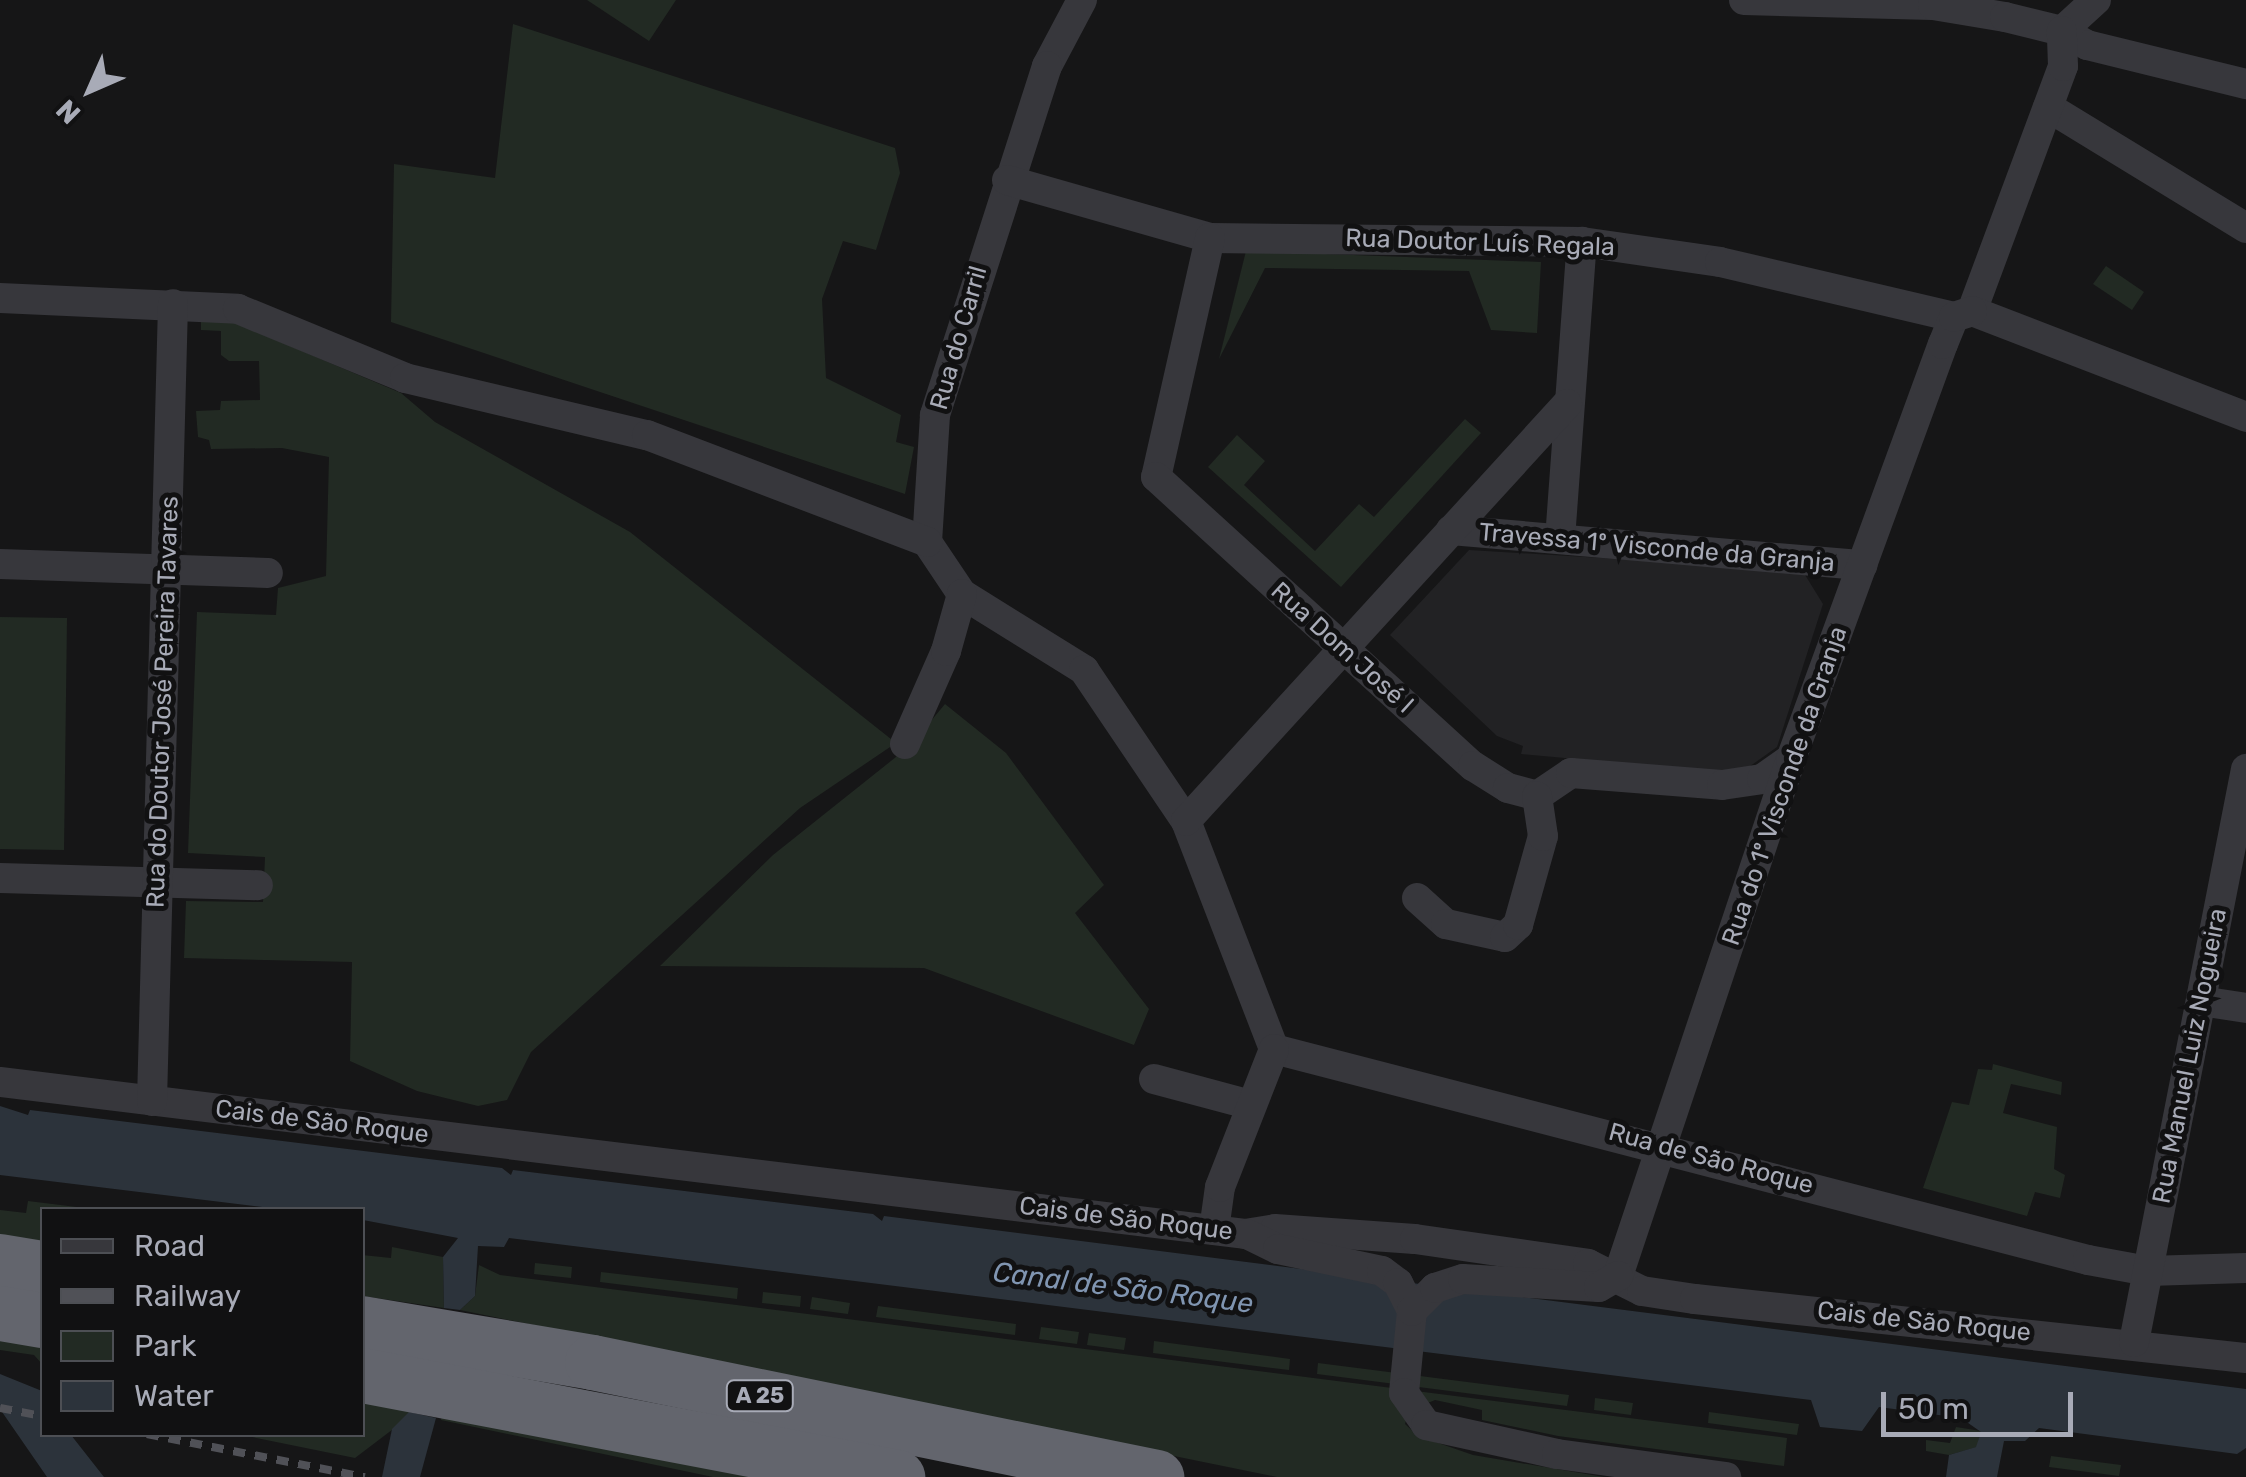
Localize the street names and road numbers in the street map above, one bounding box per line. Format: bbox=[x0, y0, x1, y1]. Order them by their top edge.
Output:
street label: Rua Doutor Luís Regala bbox=[1344, 223, 1616, 263]
street label: Rua do Carril bbox=[924, 263, 994, 413]
street label: Rua do Doutor José Pereira Tavares bbox=[141, 495, 185, 909]
street label: Travessa 1º Visconde da Granja bbox=[1478, 517, 1836, 579]
street label: Rua Dom José I bbox=[1265, 576, 1419, 720]
street label: Rua do 1º Visconde da Granja bbox=[1716, 622, 1854, 950]
street label: Rua Manuel Luiz Nogueira bbox=[2147, 906, 2233, 1206]
street label: Cais de São Roque bbox=[214, 1094, 430, 1150]
street label: Rua de São Roque bbox=[1605, 1117, 1817, 1201]
street label: Cais de São Roque bbox=[1018, 1191, 1234, 1247]
street label: Cais de São Roque bbox=[1816, 1296, 2032, 1348]
road number: A 25 bbox=[725, 1379, 795, 1413]

